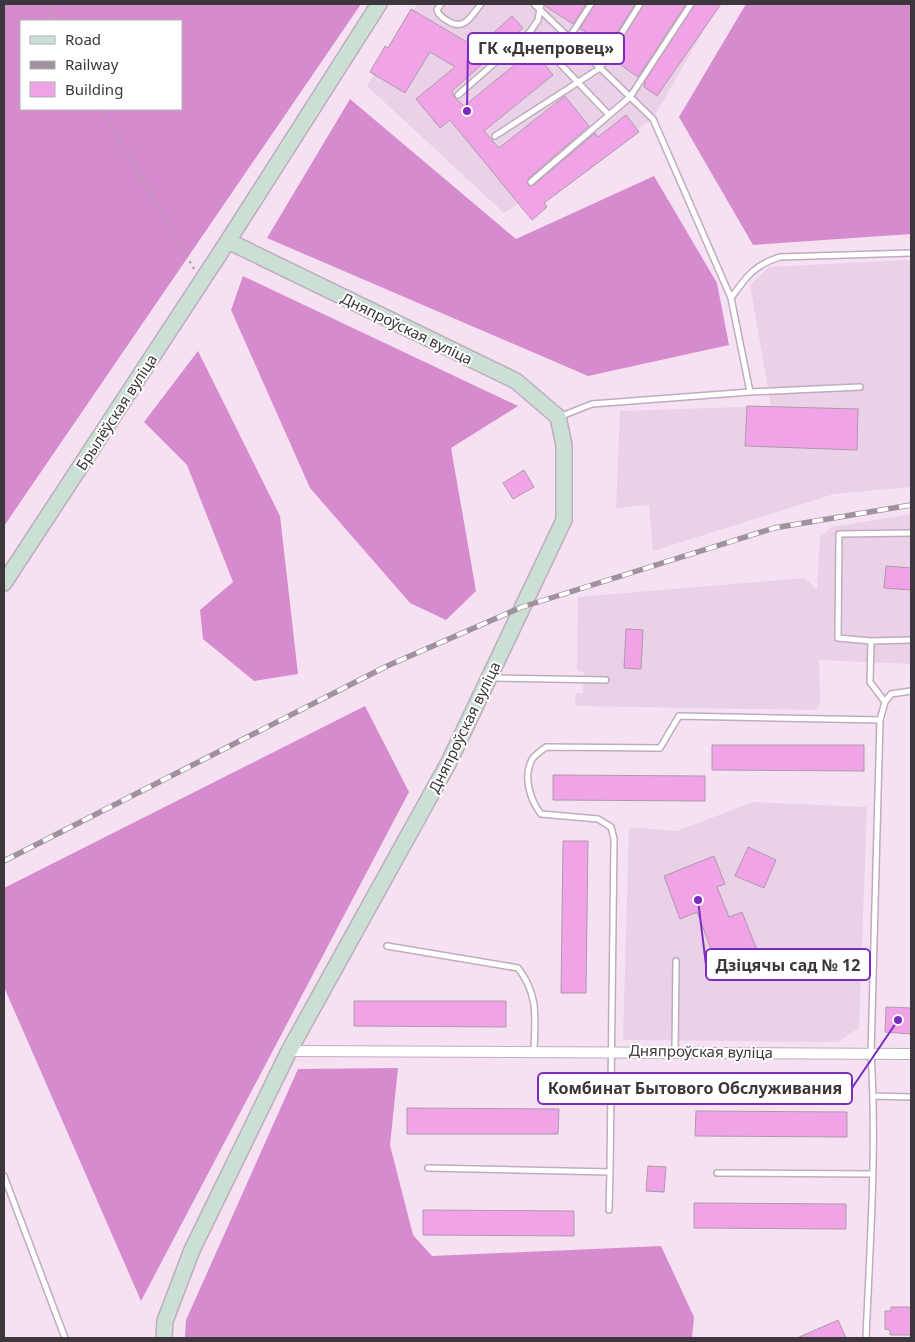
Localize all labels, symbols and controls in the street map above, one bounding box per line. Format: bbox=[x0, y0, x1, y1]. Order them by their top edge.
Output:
legend bbox=[20, 20, 182, 110]
text: Road bbox=[65, 29, 101, 49]
callout: ГК «Днепровец» bbox=[468, 33, 624, 64]
text: ГК «Днепровец» bbox=[478, 37, 614, 59]
text: Railway bbox=[65, 54, 119, 74]
text: Building bbox=[65, 79, 123, 99]
street label: Дняпроўская вуліца bbox=[338, 287, 476, 369]
street label: Брылёўская вуліца bbox=[71, 350, 161, 474]
street label: Дняпроўская вуліца bbox=[423, 658, 505, 796]
callout: Дзіцячы сад № 12 bbox=[706, 949, 870, 980]
text: Дзіцячы сад № 12 bbox=[716, 954, 860, 976]
street label: Дняпроўская вуліца bbox=[629, 1040, 773, 1062]
callout: Комбинат Бытового Обслуживания bbox=[538, 1073, 852, 1104]
text: Комбинат Бытового Обслуживания bbox=[548, 1077, 842, 1099]

